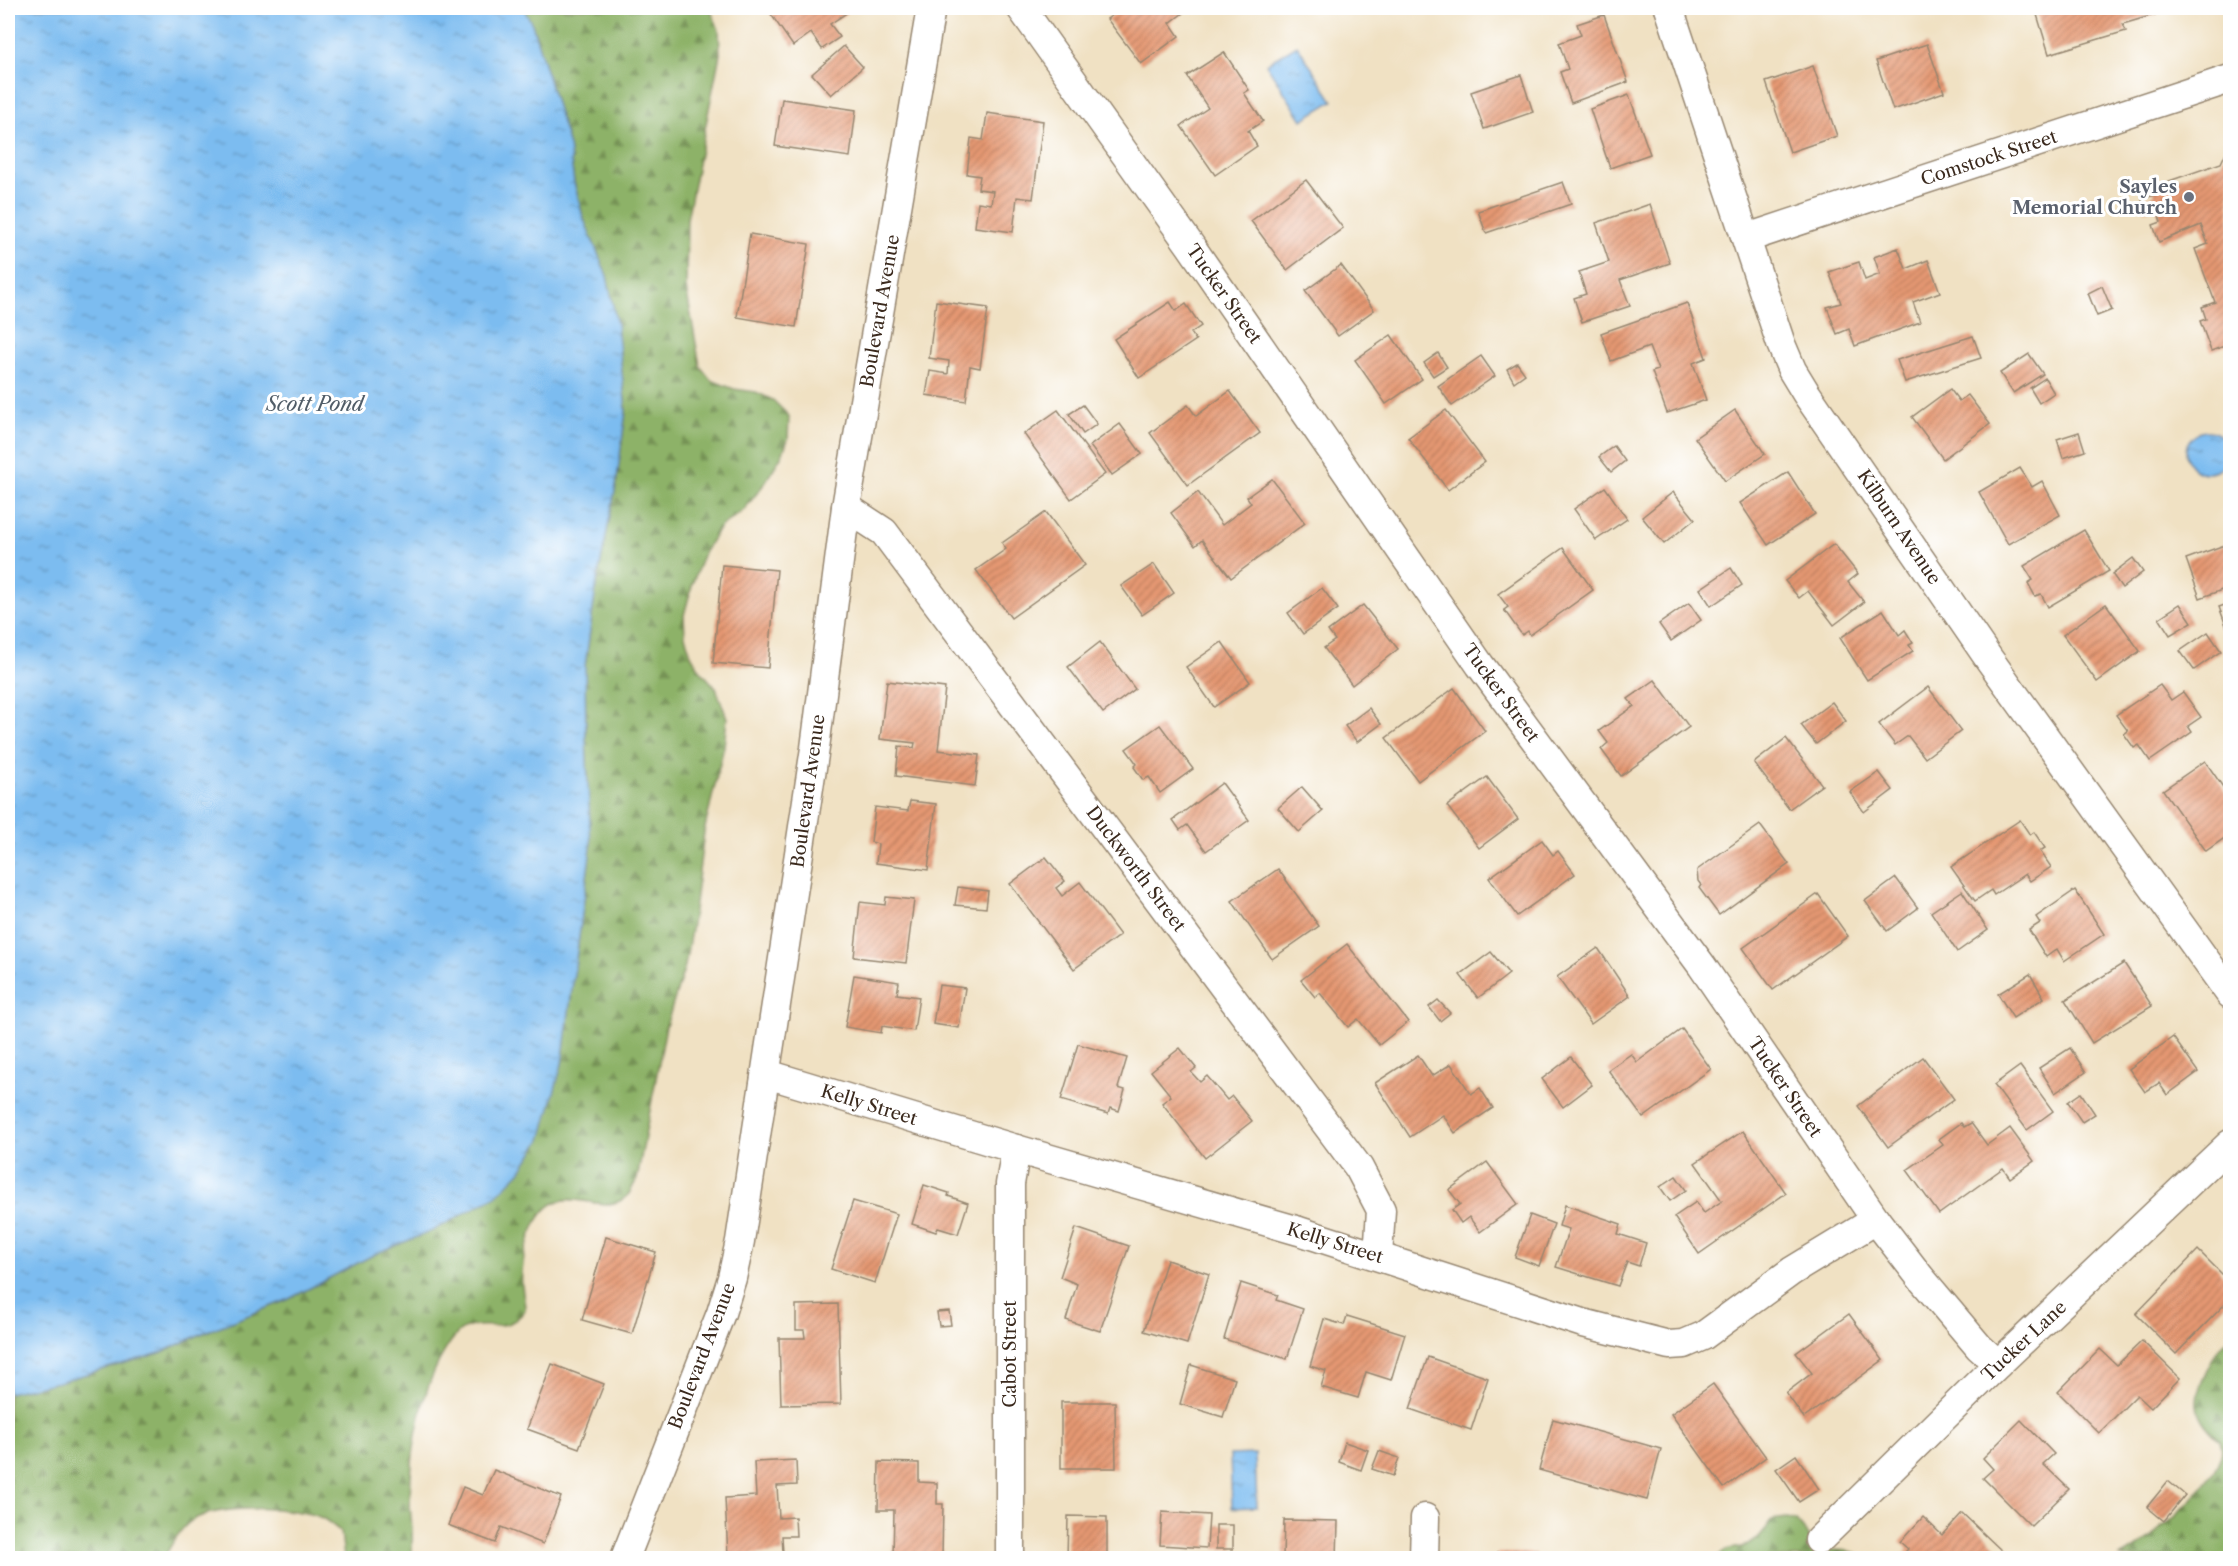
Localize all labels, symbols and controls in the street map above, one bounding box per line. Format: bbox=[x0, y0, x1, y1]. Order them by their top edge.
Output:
street label: Comstock Street bbox=[1918, 125, 2061, 190]
place label: Sayles Memorial Church bbox=[2012, 176, 2178, 219]
marker: Sayles Memorial Church bbox=[2182, 190, 2196, 204]
street label: Boulevard Avenue bbox=[856, 233, 904, 389]
street label: Tucker Street bbox=[1182, 240, 1267, 348]
water label: Scott Pond bbox=[265, 392, 366, 416]
street label: Kilburn Avenue bbox=[1853, 465, 1945, 589]
street label: Tucker Street bbox=[1458, 640, 1544, 747]
street label: Boulevard Avenue bbox=[786, 713, 830, 869]
street label: Duckworth Street bbox=[1082, 802, 1191, 937]
street label: Tucker Street bbox=[1743, 1033, 1827, 1142]
street label: Kelly Street bbox=[818, 1080, 920, 1130]
street label: Kelly Street bbox=[1284, 1218, 1386, 1268]
street label: Boulevard Avenue bbox=[664, 1280, 740, 1432]
street label: Tucker Lane bbox=[1977, 1296, 2071, 1386]
street label: Cabot Street bbox=[999, 1300, 1021, 1408]

